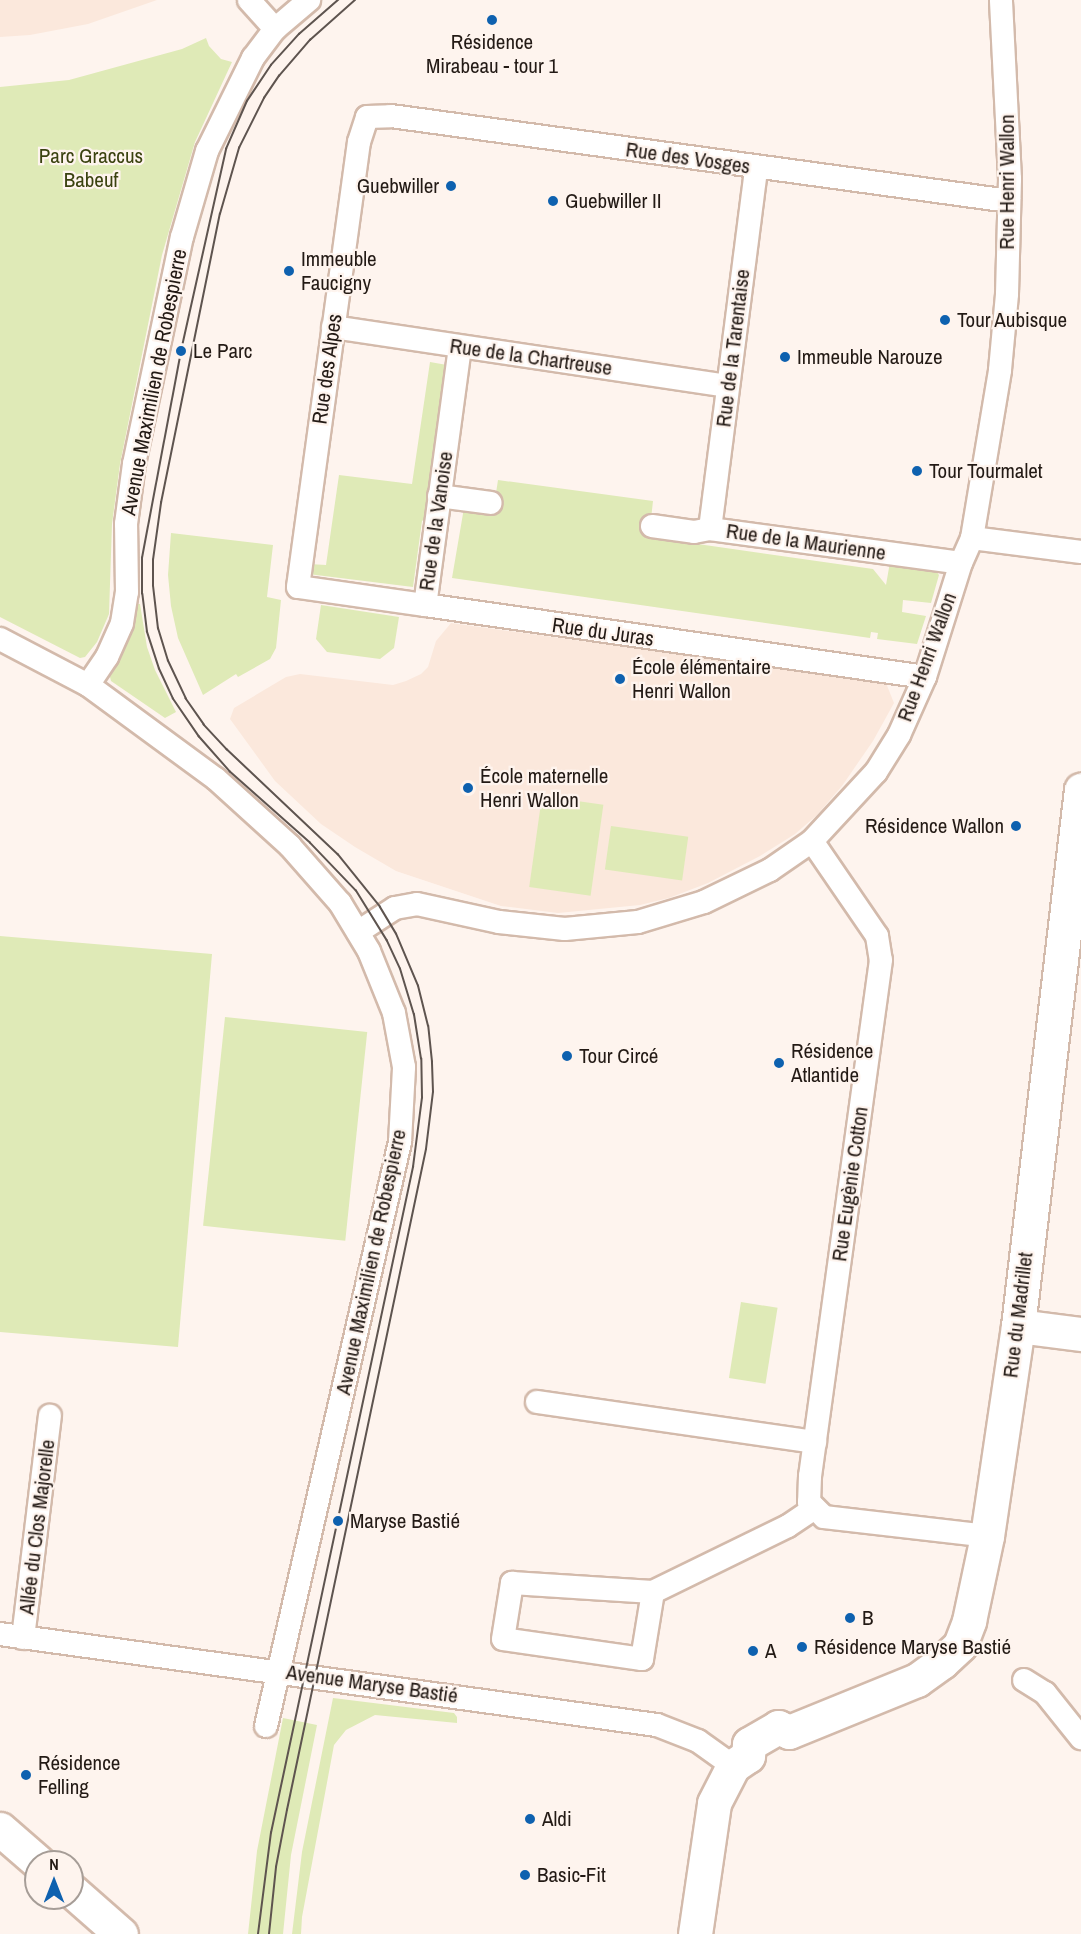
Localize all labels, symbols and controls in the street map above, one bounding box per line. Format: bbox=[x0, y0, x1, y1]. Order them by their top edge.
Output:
marker: Résidence Mirabeau - tour 1 bbox=[485, 13, 499, 27]
place label: Résidence Mirabeau - tour 1 bbox=[426, 29, 558, 79]
street label: Rue Henri Wallon bbox=[994, 114, 1020, 250]
street label: Rue des Vosges bbox=[624, 137, 752, 179]
park label: Parc Graccus Babeuf bbox=[39, 143, 143, 193]
place label: Guebwiller bbox=[357, 173, 439, 199]
marker: Guebwiller bbox=[444, 179, 458, 193]
place label: Guebwiller II bbox=[565, 188, 662, 214]
marker: Guebwiller II bbox=[546, 194, 560, 208]
place label: Immeuble Faucigny bbox=[301, 246, 377, 296]
street label: Avenue Maximilien de Robespierre bbox=[116, 247, 192, 517]
marker: Immeuble Faucigny bbox=[282, 264, 296, 278]
street label: Rue de la Tarentaise bbox=[711, 267, 755, 429]
place label: Tour Aubisque bbox=[957, 307, 1068, 333]
street label: Rue des Alpes bbox=[307, 312, 347, 426]
marker: Tour Aubisque bbox=[938, 313, 952, 327]
street label: Rue de la Chartreuse bbox=[448, 333, 614, 381]
place label: Le Parc bbox=[193, 338, 252, 364]
marker: Le Parc bbox=[174, 344, 188, 358]
place label: Immeuble Narouze bbox=[797, 344, 942, 370]
marker: Immeuble Narouze bbox=[778, 350, 792, 364]
street label: Rue de la Vanoise bbox=[414, 450, 458, 592]
place label: Tour Tourmalet bbox=[929, 458, 1043, 484]
marker: Tour Tourmalet bbox=[910, 464, 924, 478]
street label: Rue de la Maurienne bbox=[725, 518, 887, 566]
street label: Rue Henri Wallon bbox=[892, 589, 962, 725]
street label: Rue du Juras bbox=[551, 612, 655, 652]
place label: École élémentaire Henri Wallon bbox=[632, 654, 771, 704]
marker: École élémentaire Henri Wallon bbox=[613, 672, 627, 686]
place label: École maternelle Henri Wallon bbox=[480, 763, 608, 813]
marker: École maternelle Henri Wallon bbox=[461, 781, 475, 795]
place label: Résidence Wallon bbox=[865, 813, 1004, 839]
marker: Résidence Wallon bbox=[1009, 819, 1023, 833]
place label: Résidence Atlantide bbox=[791, 1038, 873, 1088]
place label: Tour Circé bbox=[579, 1043, 658, 1069]
marker: Tour Circé bbox=[560, 1049, 574, 1063]
marker: Résidence Atlantide bbox=[772, 1056, 786, 1070]
street label: Rue Eugènie Cotton bbox=[827, 1105, 873, 1263]
street label: Avenue Maximilien de Robespierre bbox=[331, 1127, 411, 1397]
street label: Rue du Madrillet bbox=[998, 1251, 1038, 1379]
street label: Allée du Clos Majorelle bbox=[14, 1438, 60, 1616]
place label: Maryse Bastié bbox=[350, 1508, 460, 1534]
marker: Maryse Bastié bbox=[331, 1514, 345, 1528]
place label: B bbox=[862, 1605, 873, 1631]
marker: B bbox=[843, 1611, 857, 1625]
place label: Résidence Maryse Bastié bbox=[814, 1634, 1011, 1660]
place label: A bbox=[765, 1638, 776, 1664]
marker: Résidence Maryse Bastié bbox=[795, 1640, 809, 1654]
marker: A bbox=[746, 1644, 760, 1658]
street label: Avenue Maryse Bastié bbox=[285, 1659, 459, 1709]
place label: Résidence Felling bbox=[38, 1750, 120, 1800]
marker: Résidence Felling bbox=[19, 1768, 33, 1782]
place label: Aldi bbox=[542, 1806, 572, 1832]
marker: Aldi bbox=[523, 1812, 537, 1826]
north arrow bbox=[24, 1850, 84, 1910]
text: N bbox=[49, 1853, 59, 1875]
place label: Basic-Fit bbox=[537, 1862, 606, 1888]
marker: Basic-Fit bbox=[518, 1868, 532, 1882]

